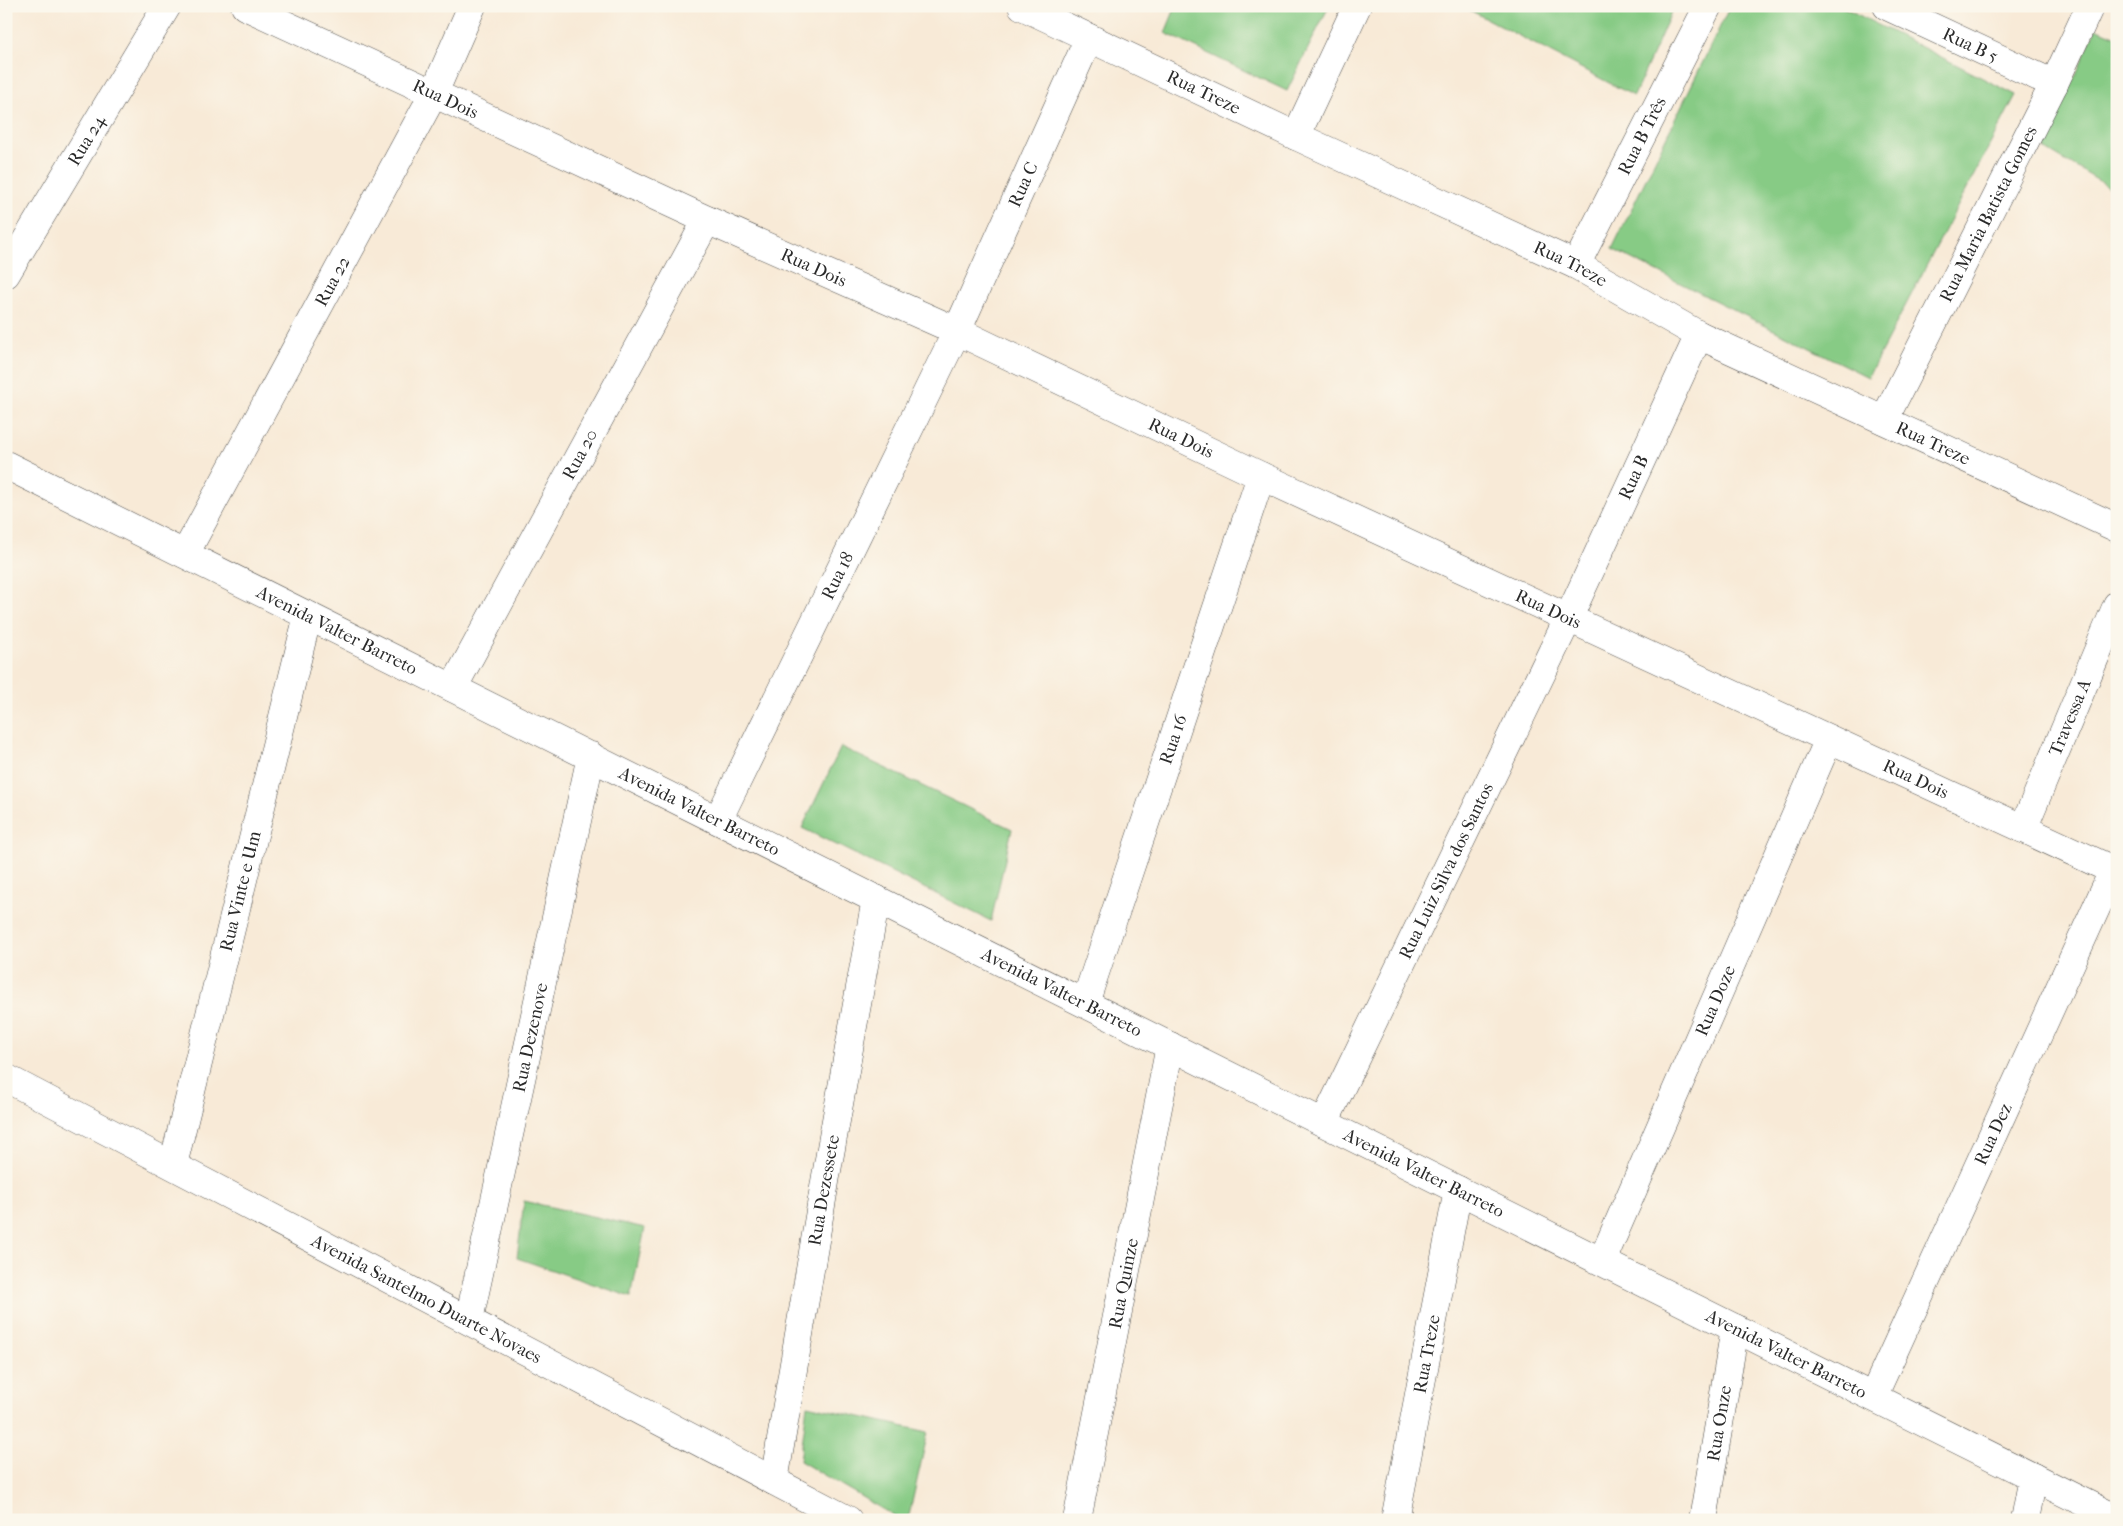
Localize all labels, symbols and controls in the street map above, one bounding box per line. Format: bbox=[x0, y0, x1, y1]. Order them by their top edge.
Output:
street label: Rua B 5 bbox=[1939, 23, 2002, 67]
street label: Rua Treze bbox=[1163, 66, 1244, 119]
street label: Rua Dois bbox=[409, 75, 482, 123]
street label: Rua B Três bbox=[1613, 93, 1671, 178]
street label: Rua 24 bbox=[63, 111, 110, 169]
street label: Rua Maria Batista Gomes bbox=[1935, 122, 2042, 305]
street label: Rua C bbox=[1004, 159, 1042, 210]
street label: Rua Treze bbox=[1530, 237, 1611, 291]
street label: Rua Dois bbox=[778, 244, 850, 291]
street label: Rua 22 bbox=[310, 253, 354, 310]
street label: Rua Dois bbox=[1145, 413, 1218, 463]
street label: Rua Treze bbox=[1893, 417, 1974, 469]
street label: Rua 20 bbox=[558, 425, 602, 483]
street label: Rua B bbox=[1614, 452, 1653, 503]
street label: Rua 18 bbox=[817, 548, 858, 603]
street label: Avenida Valter Barreto bbox=[252, 581, 421, 679]
street label: Rua Dois bbox=[1512, 585, 1585, 633]
street label: Travessa A bbox=[2044, 676, 2095, 759]
street label: Rua 16 bbox=[1155, 711, 1191, 767]
street label: Rua Dois bbox=[1880, 755, 1952, 803]
street label: Avenida Valter Barreto bbox=[615, 762, 783, 860]
street label: Rua Luiz Silva dos Santos bbox=[1394, 779, 1498, 963]
street label: Rua Vinte e Um bbox=[215, 829, 265, 954]
street label: Avenida Valter Barreto bbox=[977, 943, 1146, 1041]
street label: Rua Doze bbox=[1691, 962, 1740, 1039]
street label: Rua Dezenove bbox=[508, 981, 552, 1094]
street label: Rua Dez bbox=[1970, 1100, 2016, 1168]
street label: Avenida Valter Barreto bbox=[1339, 1124, 1508, 1222]
street label: Rua Dezessete bbox=[804, 1133, 844, 1247]
street label: Avenida Santelmo Duarte Novaes bbox=[307, 1229, 545, 1368]
street label: Rua Quinze bbox=[1104, 1236, 1143, 1331]
street label: Avenida Valter Barreto bbox=[1702, 1305, 1870, 1403]
street label: Rua Treze bbox=[1409, 1313, 1444, 1395]
street label: Rua Onze bbox=[1702, 1384, 1736, 1463]

